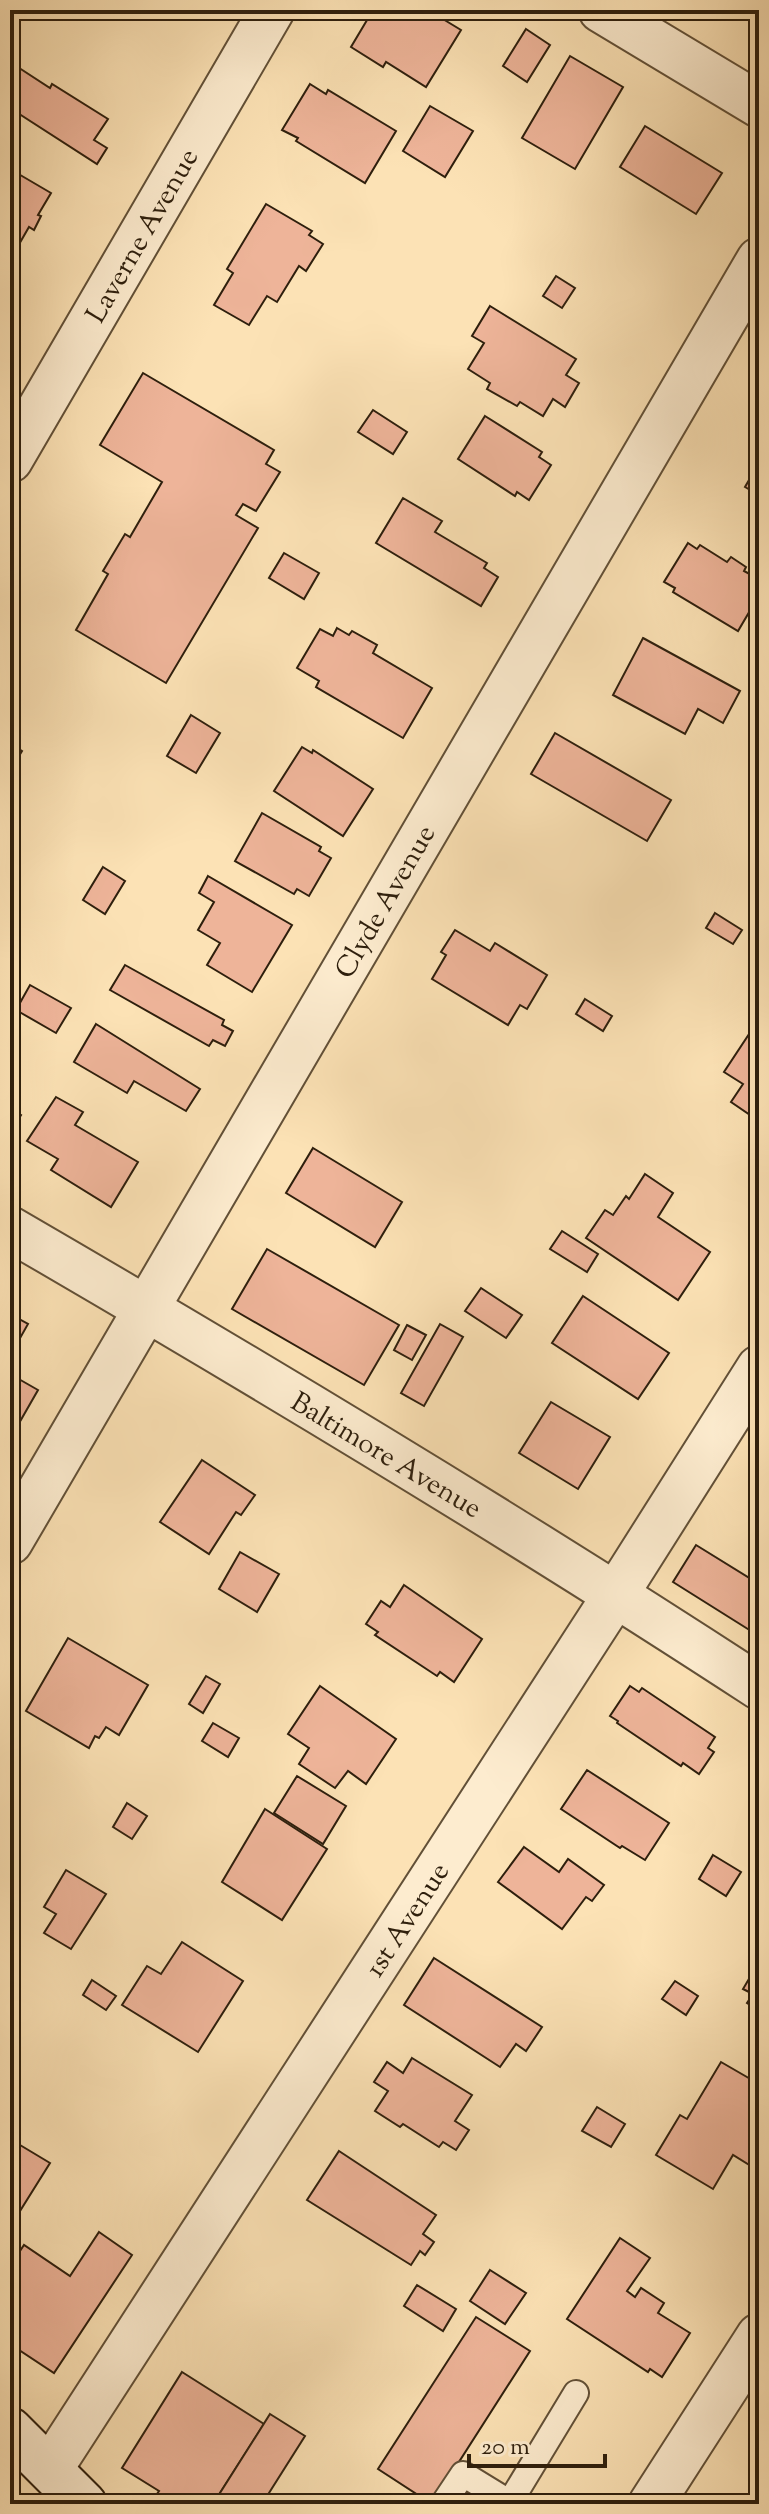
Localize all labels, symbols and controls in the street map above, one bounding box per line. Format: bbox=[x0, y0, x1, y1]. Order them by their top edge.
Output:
street label: Laverne Avenue bbox=[77, 142, 210, 331]
street label: Clyde Avenue bbox=[326, 818, 447, 987]
street label: Baltimore Avenue bbox=[282, 1384, 489, 1530]
street label: 1st Avenue bbox=[356, 1855, 461, 1986]
scale bar bbox=[469, 2418, 605, 2468]
text: 20 m bbox=[481, 2431, 530, 2465]

